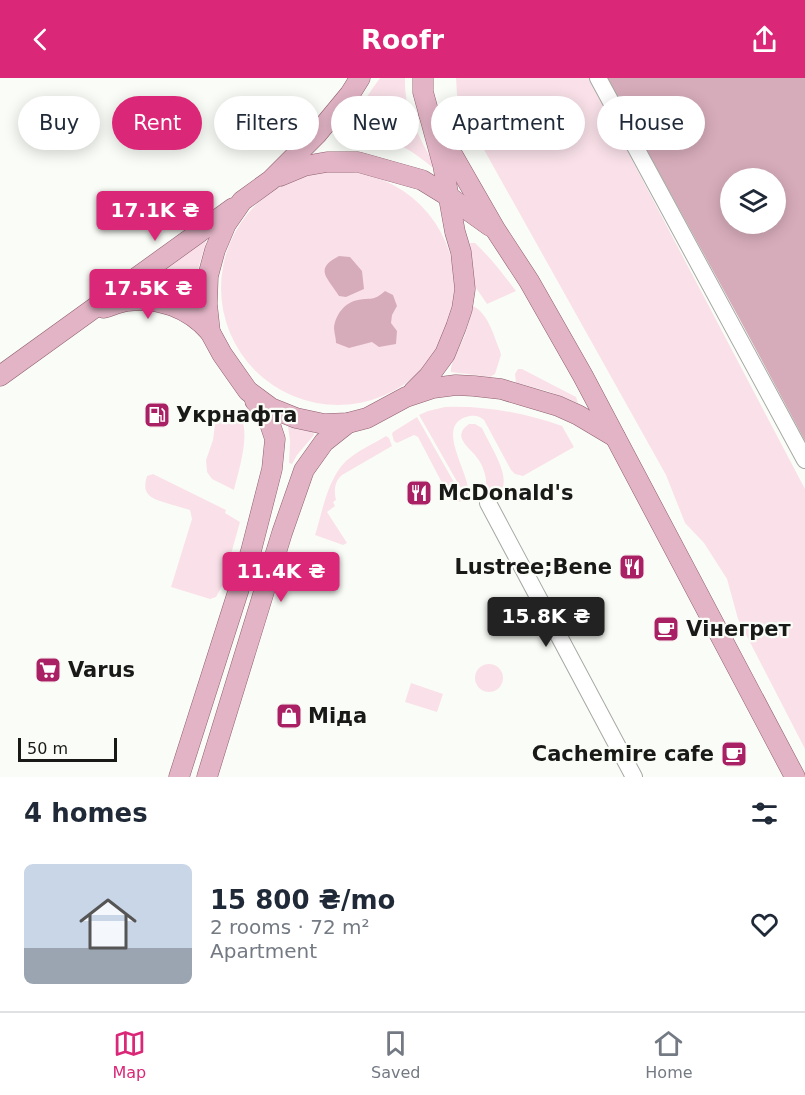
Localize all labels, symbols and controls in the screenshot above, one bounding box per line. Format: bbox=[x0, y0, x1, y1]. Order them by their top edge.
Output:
icon: back bbox=[24, 23, 57, 56]
icon: share bbox=[748, 23, 781, 56]
text: Roofr bbox=[361, 24, 444, 55]
chip: Buy bbox=[18, 96, 100, 150]
chip: Rent bbox=[112, 96, 202, 150]
chip: Filters bbox=[214, 96, 319, 150]
chip: New bbox=[331, 96, 419, 150]
chip: Apartment bbox=[431, 96, 585, 150]
chip: House bbox=[597, 96, 705, 150]
map controls bbox=[720, 168, 786, 234]
button: layers bbox=[720, 168, 786, 234]
pin: 17.1K ₴ bbox=[100, 191, 210, 242]
text: 17.1K ₴ bbox=[111, 198, 200, 222]
pin: 17.5K ₴ bbox=[93, 269, 203, 320]
text: 17.5K ₴ bbox=[104, 276, 193, 300]
fuel station icon: Укрнафта bbox=[142, 400, 172, 430]
place label: Укрнафта bbox=[176, 403, 297, 427]
restaurant icon: McDonald's bbox=[404, 478, 434, 508]
place label: McDonald's bbox=[438, 481, 574, 505]
pin: 11.4K ₴ bbox=[226, 552, 336, 603]
restaurant icon: Lustree;Bene bbox=[617, 552, 647, 582]
place label: Lustree;Bene bbox=[454, 555, 612, 579]
text: 11.4K ₴ bbox=[237, 559, 326, 583]
pin: 15.8K ₴ bbox=[491, 597, 601, 648]
text: 15.8K ₴ bbox=[502, 604, 591, 628]
cafe icon: Vінегрет bbox=[651, 614, 681, 644]
place label: Vінегрет bbox=[686, 617, 791, 641]
supermarket icon: Varus bbox=[33, 655, 63, 685]
place label: Varus bbox=[68, 658, 135, 682]
shop icon: Міда bbox=[274, 701, 304, 731]
place label: Міда bbox=[308, 704, 367, 728]
scale bar bbox=[18, 735, 117, 762]
text: 50 m bbox=[27, 739, 68, 758]
cafe icon: Cachemire cafe bbox=[719, 739, 749, 769]
place label: Cachemire cafe bbox=[532, 742, 714, 766]
icon: filters bbox=[748, 797, 781, 830]
text: 4 homes bbox=[24, 798, 148, 828]
text: 15 800 ₴/mo bbox=[210, 885, 395, 915]
icon: home bbox=[72, 888, 144, 960]
icon: heart bbox=[748, 908, 781, 941]
text: 2 rooms · 72 m² bbox=[210, 915, 370, 939]
text: Apartment bbox=[210, 939, 317, 963]
tab: Map bbox=[112, 1027, 146, 1082]
tab: Saved bbox=[371, 1027, 420, 1082]
tab: Home bbox=[645, 1027, 693, 1082]

